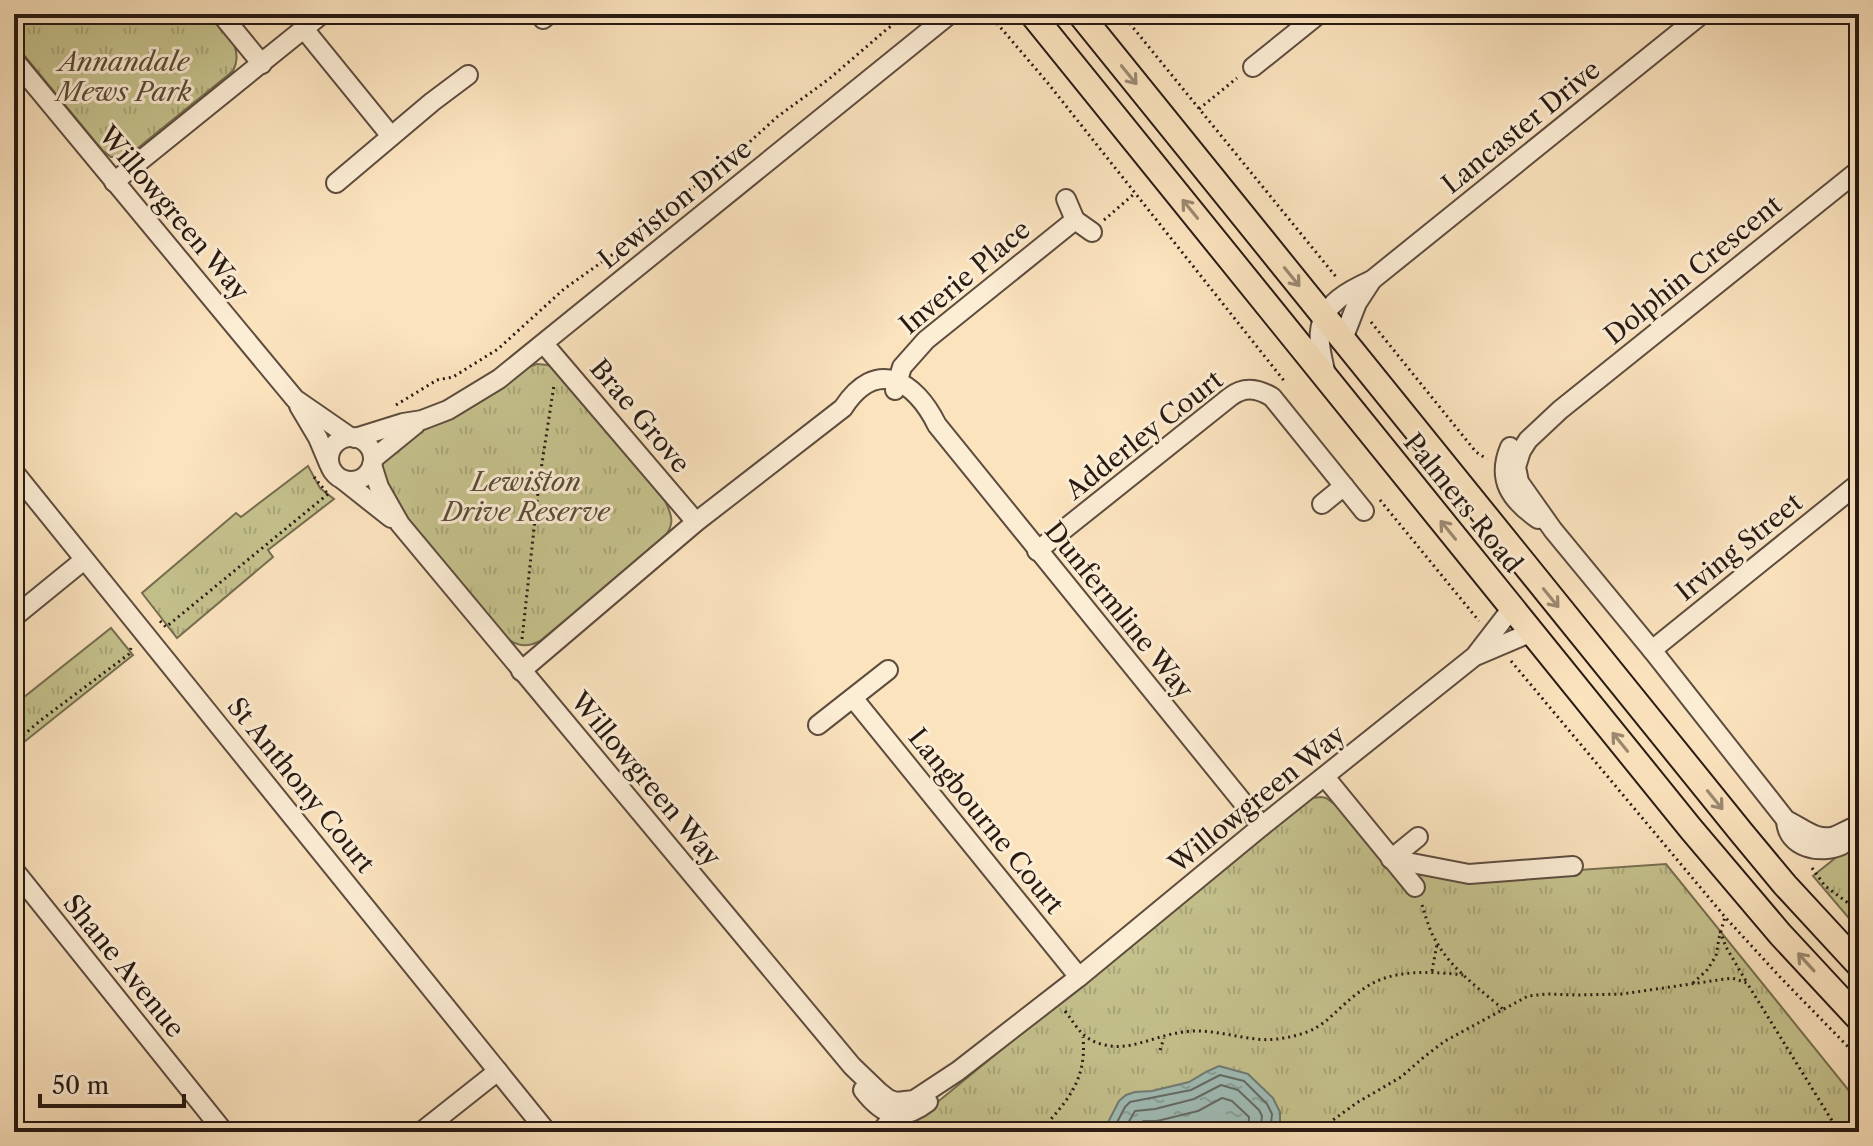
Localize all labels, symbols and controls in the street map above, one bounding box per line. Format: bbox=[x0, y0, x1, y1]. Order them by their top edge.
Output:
park label: Annandale Mews Park bbox=[53, 46, 192, 108]
street label: Lancaster Drive bbox=[1435, 53, 1607, 201]
one-way arrow bbox=[1120, 64, 1138, 85]
street label: Willowgreen Way bbox=[91, 119, 256, 307]
street label: Lewiston Drive bbox=[592, 133, 758, 275]
street label: Dolphin Crescent bbox=[1598, 188, 1789, 351]
one-way arrow bbox=[1182, 199, 1200, 220]
street label: Inverie Place bbox=[893, 213, 1037, 341]
one-way arrow bbox=[1284, 266, 1301, 287]
street label: Brae Grove bbox=[583, 353, 697, 479]
street label: Adderley Court bbox=[1058, 363, 1230, 507]
street label: Palmers Road bbox=[1397, 427, 1529, 579]
park label: Lewiston Drive Reserve bbox=[440, 466, 611, 528]
street label: Irving Street bbox=[1669, 486, 1809, 608]
street label: Dunfermline Way bbox=[1038, 515, 1200, 705]
one-way arrow bbox=[1440, 519, 1458, 540]
one-way arrow bbox=[1542, 587, 1560, 608]
street label: Willowgreen Way bbox=[563, 685, 728, 873]
street label: St Anthony Court bbox=[221, 691, 382, 880]
street label: Willowgreen Way bbox=[1162, 718, 1352, 880]
street label: Langbourne Court bbox=[901, 722, 1071, 921]
one-way arrow bbox=[1612, 732, 1629, 753]
one-way arrow bbox=[1706, 789, 1724, 810]
street label: Shane Avenue bbox=[57, 888, 191, 1044]
one-way arrow bbox=[1797, 953, 1815, 973]
scale bar bbox=[40, 1058, 184, 1108]
text: 50 m bbox=[52, 1071, 109, 1100]

